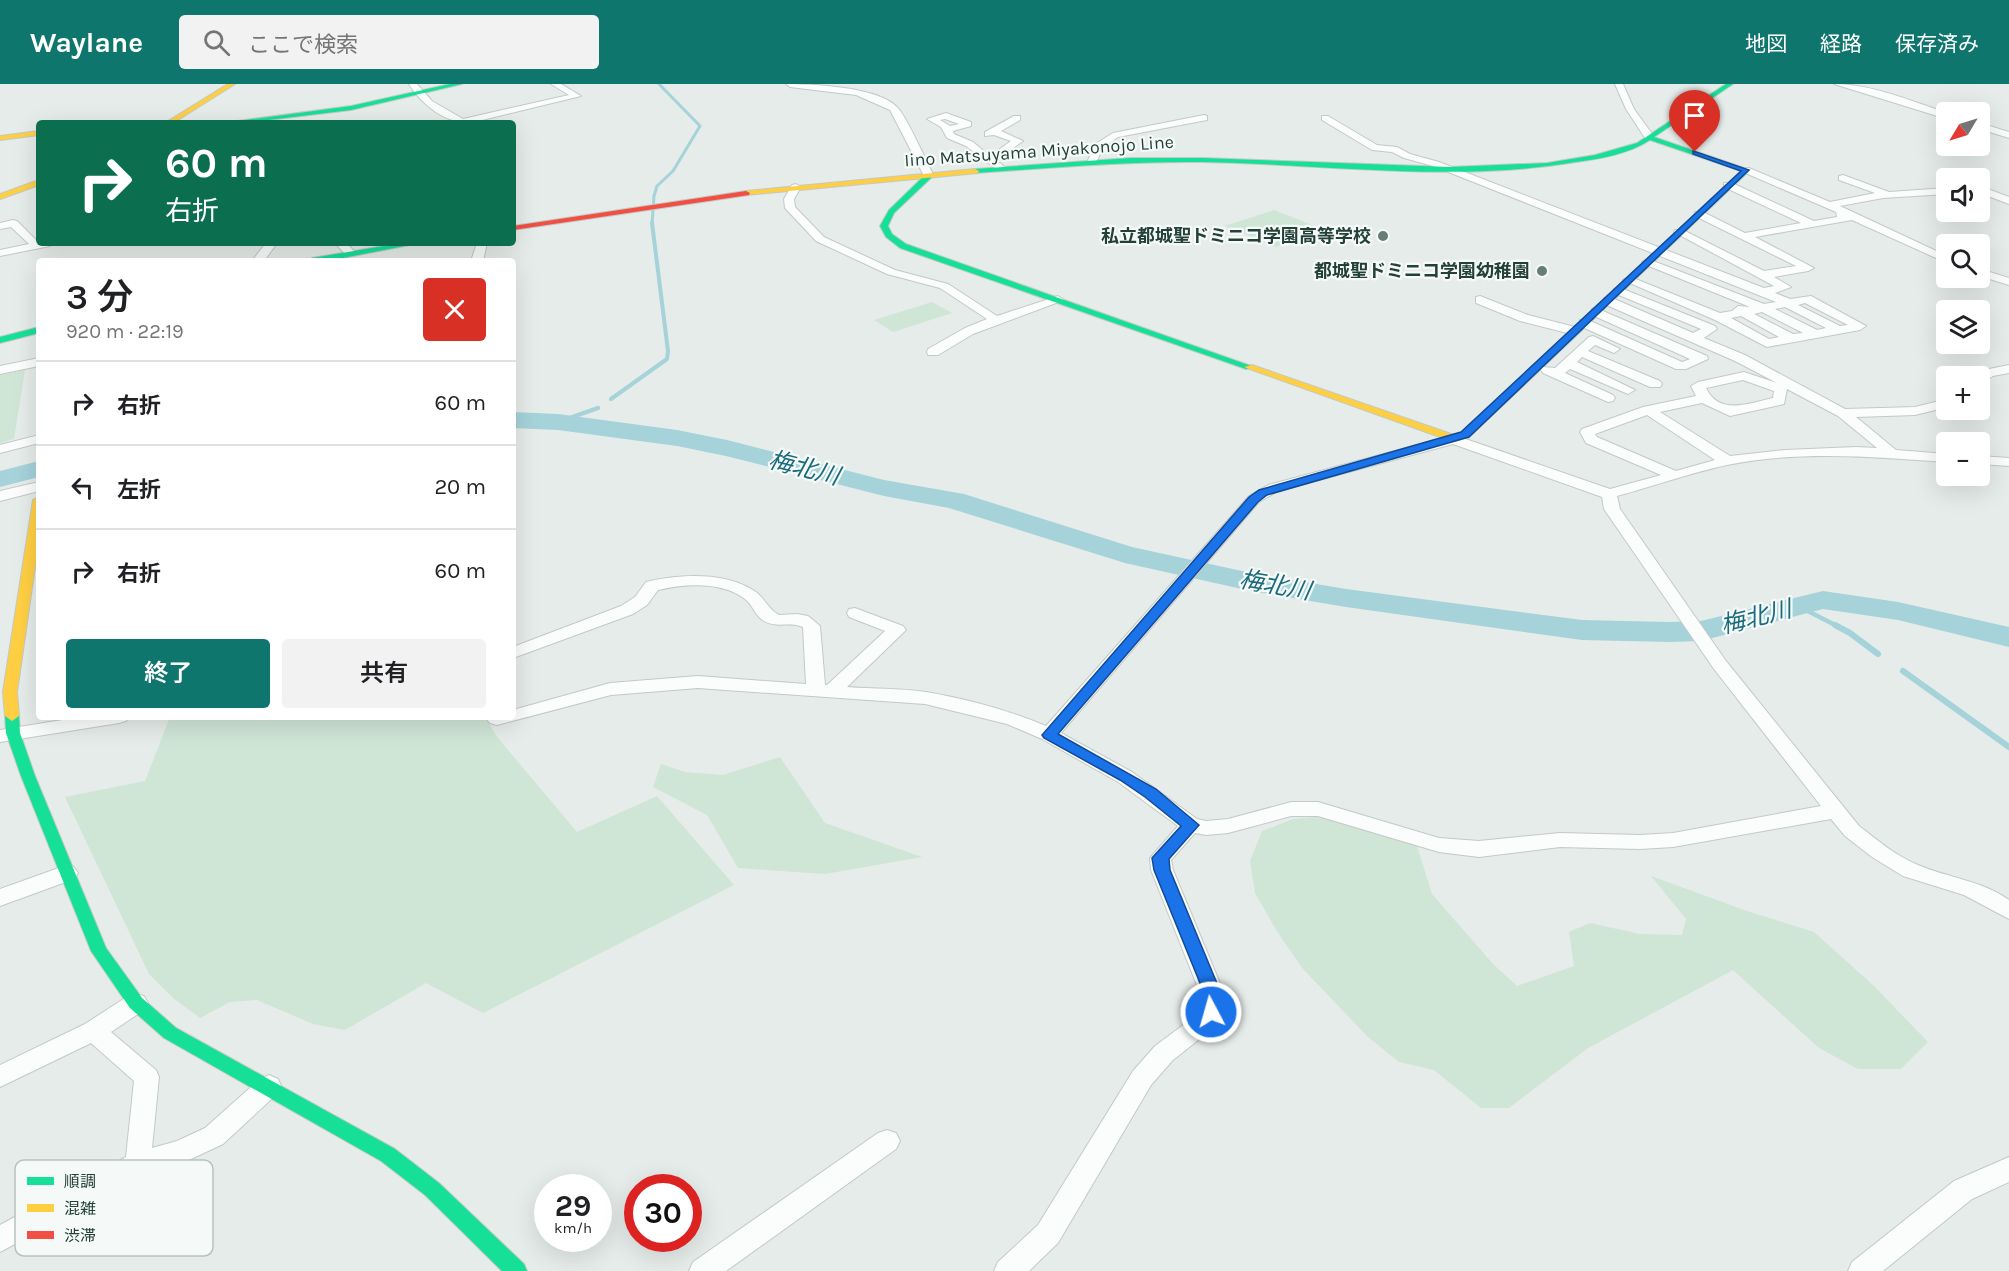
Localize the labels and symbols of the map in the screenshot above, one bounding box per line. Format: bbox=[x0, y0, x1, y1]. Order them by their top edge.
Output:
pin bbox=[1669, 90, 1720, 152]
north arrow bbox=[1936, 102, 1990, 156]
street label: Iino Matsuyama Miyakonojo Line bbox=[903, 131, 1175, 171]
place label: 私立都城聖ドミニコ学園高等学校 bbox=[1101, 225, 1371, 247]
marker: 私立都城聖ドミニコ学園高等学校 bbox=[1376, 229, 1390, 243]
place label: 都城聖ドミニコ学園幼稚園 bbox=[1314, 260, 1530, 282]
marker: 都城聖ドミニコ学園幼稚園 bbox=[1535, 264, 1549, 278]
water label: 梅北川 bbox=[766, 446, 845, 491]
water label: 梅北川 bbox=[1237, 565, 1316, 606]
water label: 梅北川 bbox=[1718, 594, 1797, 639]
position arrow bbox=[1179, 980, 1243, 1044]
legend bbox=[15, 1160, 213, 1256]
text: 順調 bbox=[64, 1172, 96, 1191]
speed limit sign: 30 bbox=[624, 1174, 702, 1252]
text: 混雑 bbox=[64, 1199, 96, 1218]
text: 渋滞 bbox=[64, 1226, 96, 1245]

